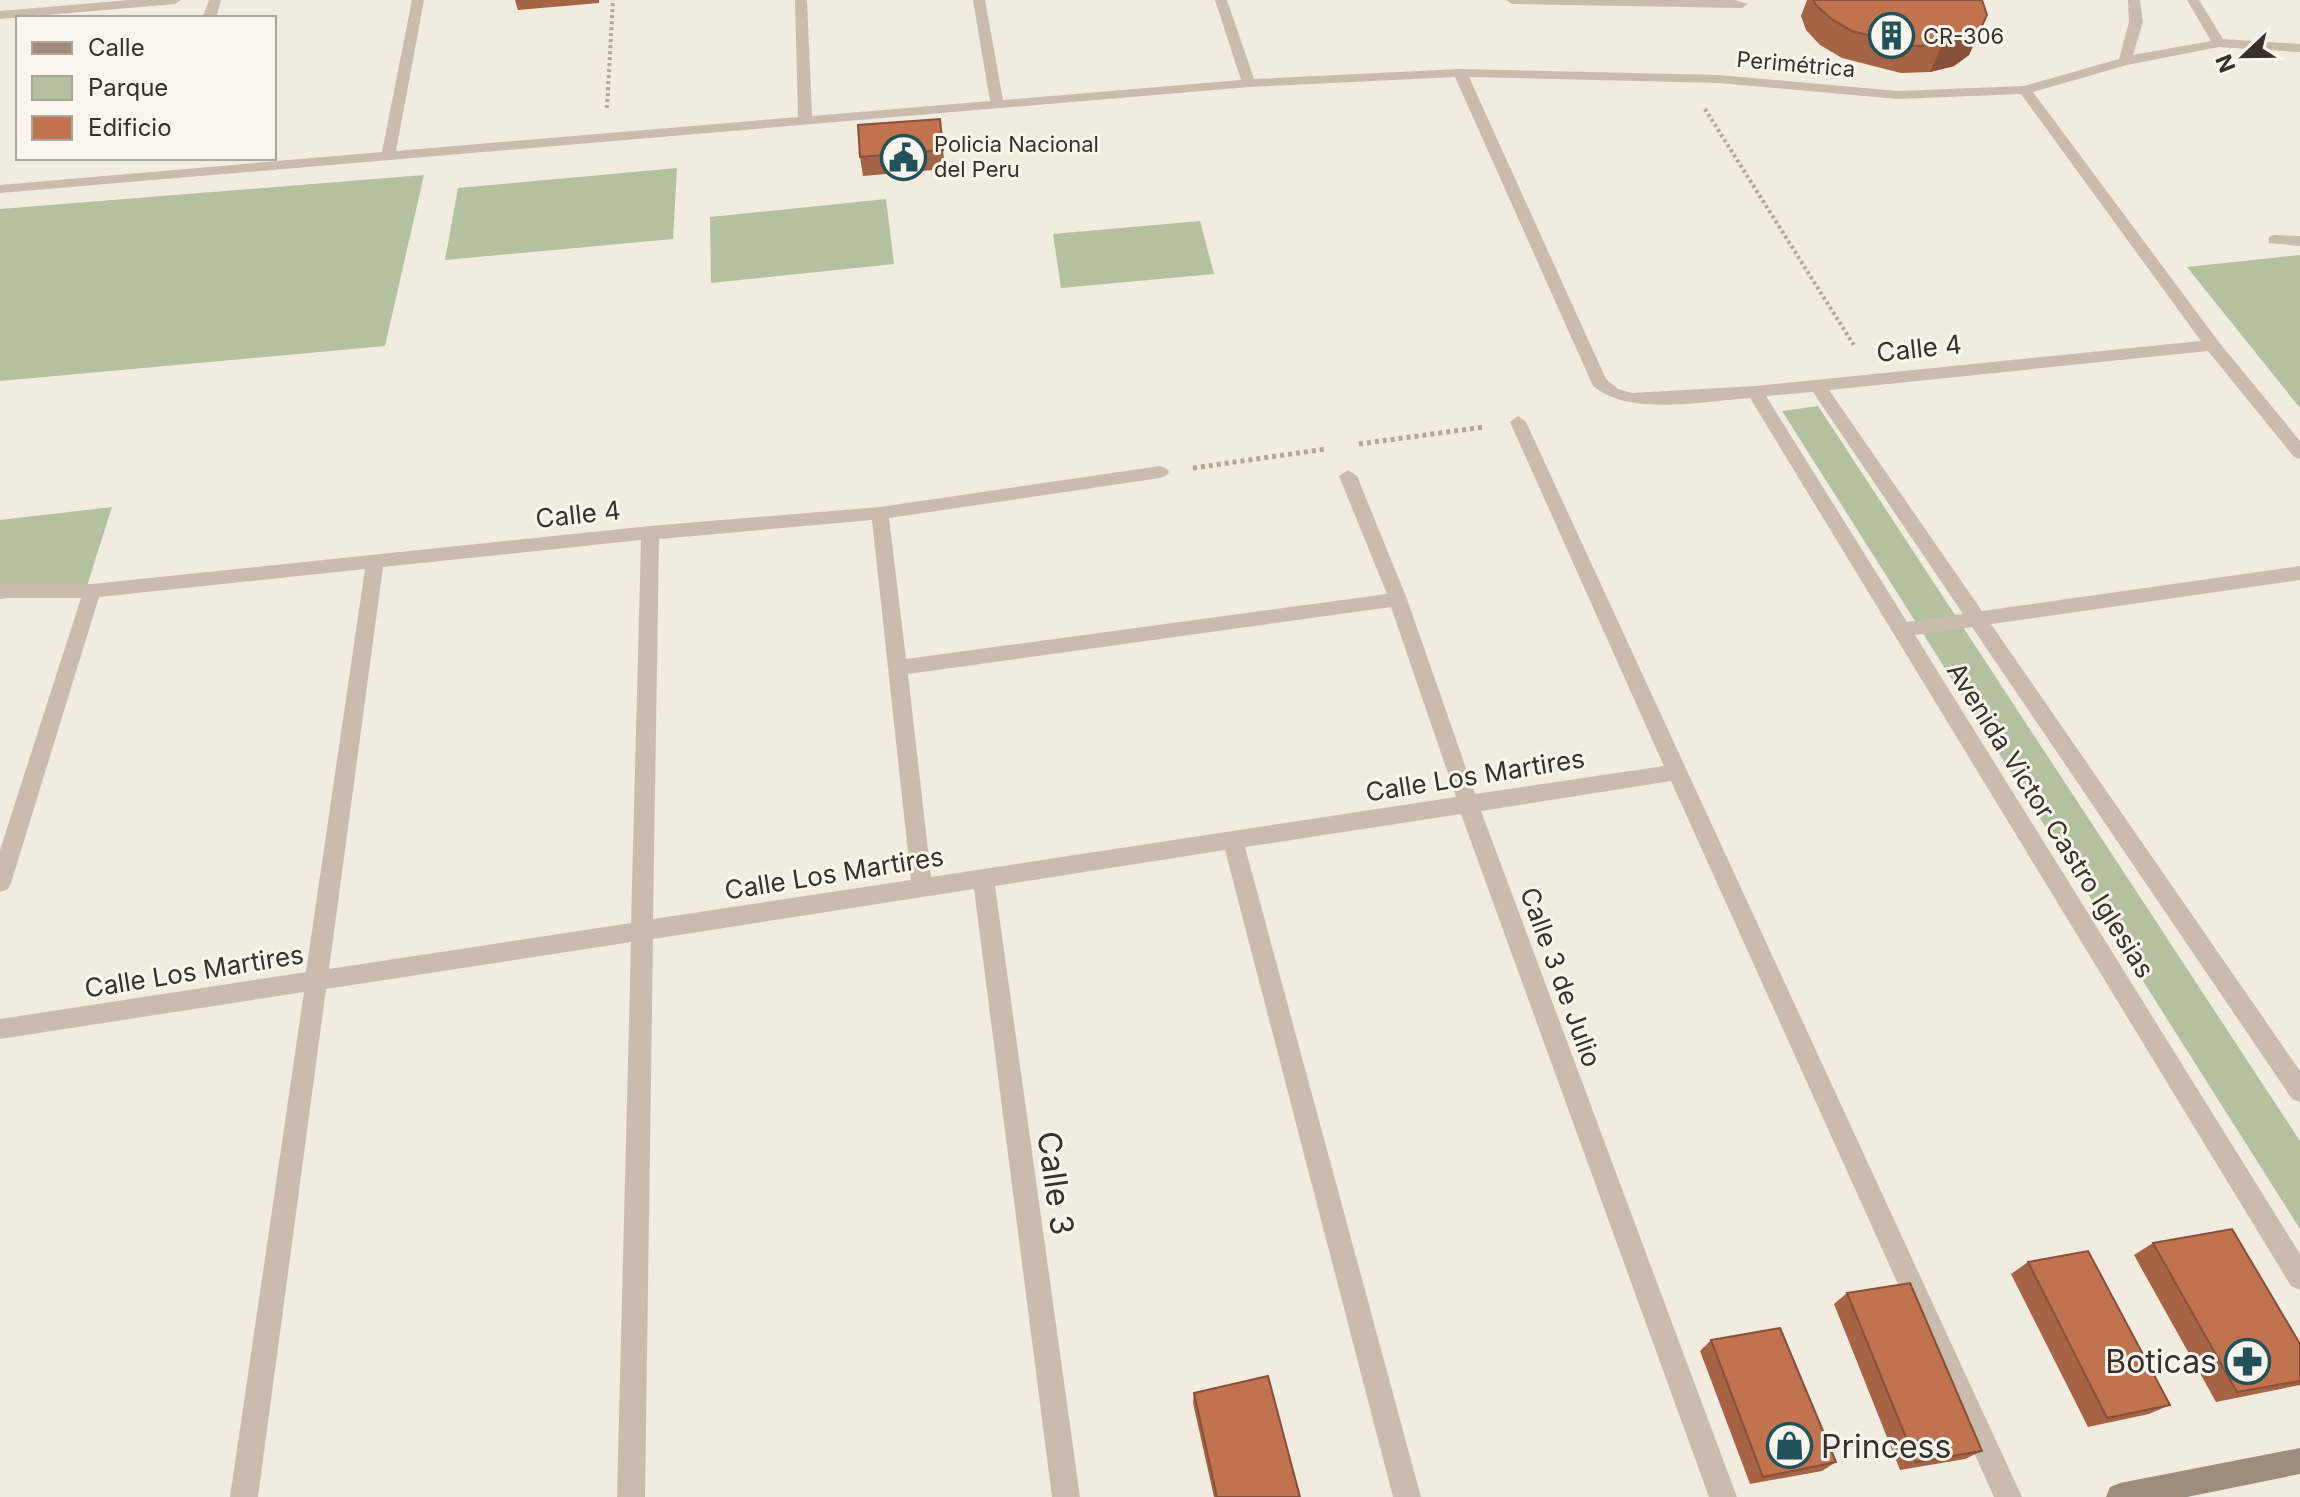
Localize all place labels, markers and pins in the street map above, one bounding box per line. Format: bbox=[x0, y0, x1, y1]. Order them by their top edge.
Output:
building icon: CR-306 bbox=[1868, 12, 1916, 60]
place label: CR-306 bbox=[1923, 23, 2004, 49]
place label: Policia Nacional del Peru bbox=[934, 131, 1099, 182]
public building icon: Policia Nacional del Peru bbox=[879, 133, 927, 181]
pharmacy icon: Boticas bbox=[2224, 1337, 2272, 1385]
place label: Boticas bbox=[2105, 1342, 2217, 1381]
shop icon: Princess bbox=[1766, 1422, 1814, 1470]
place label: Princess bbox=[1821, 1427, 1951, 1466]

